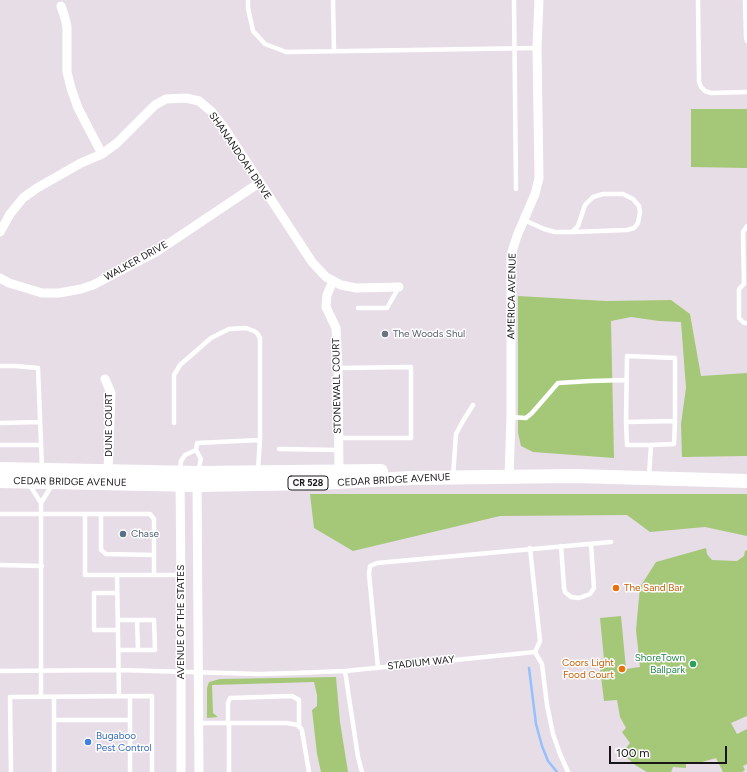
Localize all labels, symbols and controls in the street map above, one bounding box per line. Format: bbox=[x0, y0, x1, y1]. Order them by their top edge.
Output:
street label: SHANANDOAH DRIVE bbox=[206, 110, 274, 202]
street label: WALKER DRIVE bbox=[102, 239, 170, 283]
street label: AMERICA AVENUE bbox=[505, 253, 519, 339]
place label: The Woods Shul bbox=[393, 328, 465, 340]
marker: The Woods Shul bbox=[380, 329, 390, 339]
street label: STONEWALL COURT bbox=[330, 338, 344, 434]
street label: DUNE COURT bbox=[103, 393, 115, 457]
street label: CEDAR BRIDGE AVENUE bbox=[337, 471, 451, 489]
street label: CEDAR BRIDGE AVENUE bbox=[13, 475, 127, 489]
road number: CR 528 bbox=[288, 476, 328, 490]
place label: Chase bbox=[131, 528, 159, 540]
marker: Chase bbox=[118, 529, 128, 539]
street label: AVENUE OF THE STATES bbox=[175, 565, 187, 679]
place label: The Sand Bar bbox=[624, 582, 683, 594]
marker: The Sand Bar bbox=[611, 583, 621, 593]
place label: ShoreTown Ballpark bbox=[635, 652, 685, 676]
street label: STADIUM WAY bbox=[387, 654, 455, 672]
place label: Coors Light Food Court bbox=[562, 657, 614, 680]
marker: ShoreTown Ballpark bbox=[688, 659, 698, 669]
marker: Coors Light Food Court bbox=[617, 664, 627, 674]
place label: Bugaboo Pest Control bbox=[96, 730, 152, 754]
marker: Bugaboo Pest Control bbox=[83, 737, 93, 747]
scale bar bbox=[611, 738, 729, 764]
text: 100 m bbox=[616, 746, 650, 760]

